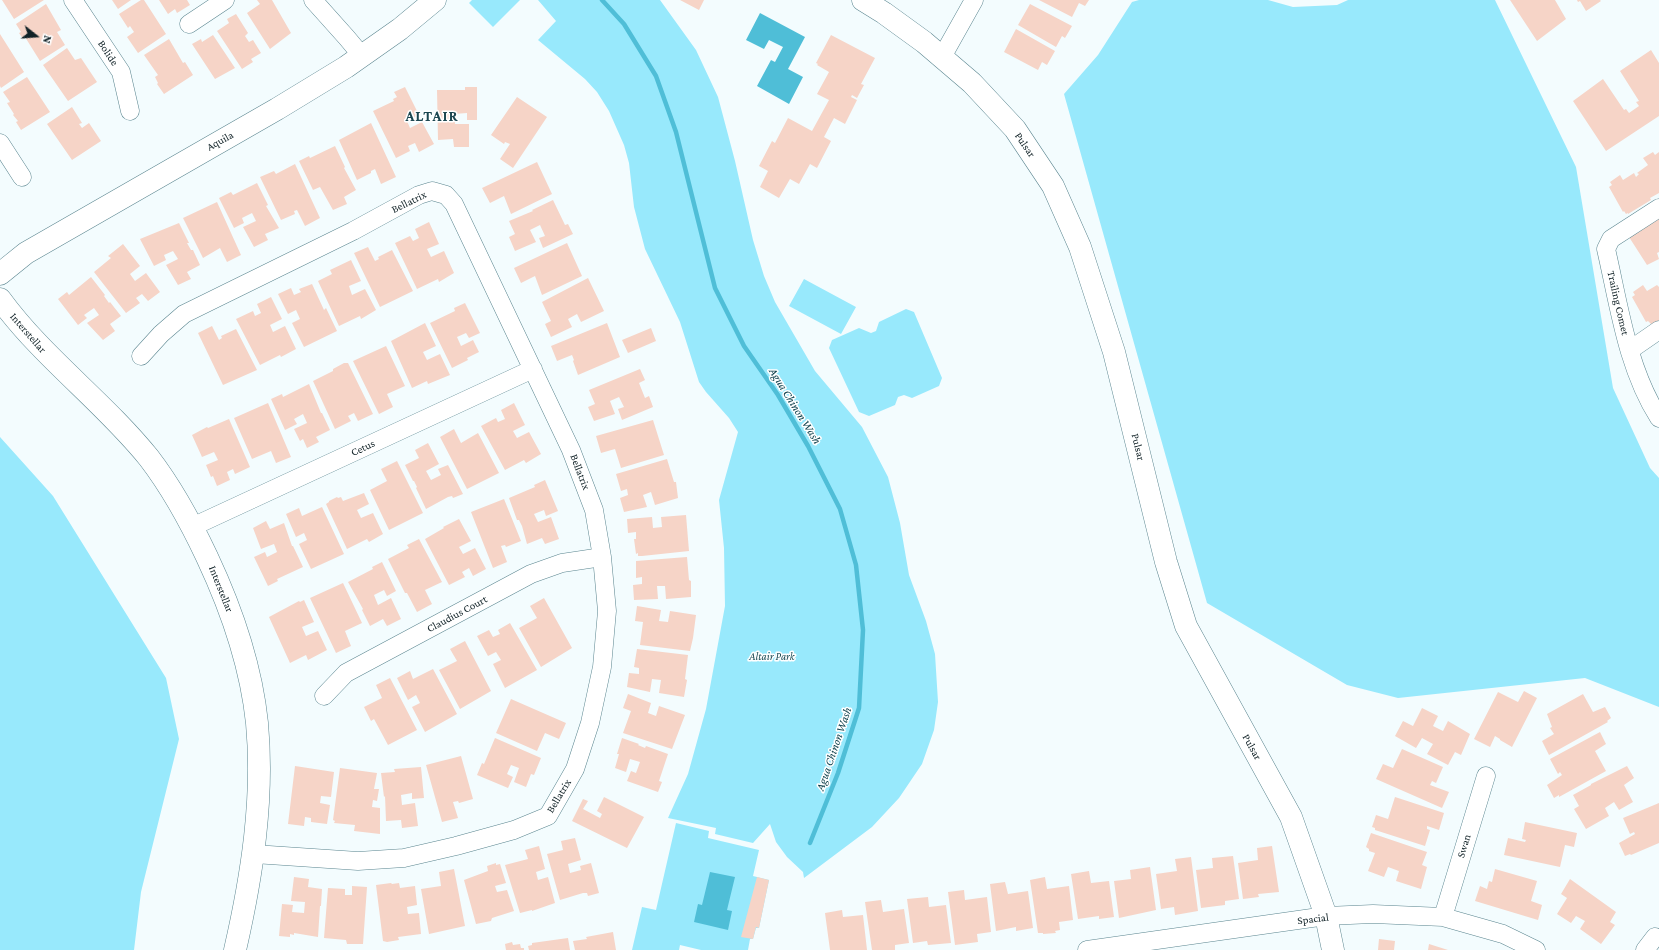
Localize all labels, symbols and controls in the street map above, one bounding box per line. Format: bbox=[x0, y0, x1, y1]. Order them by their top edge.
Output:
north arrow bbox=[16, 16, 56, 56]
text: N bbox=[41, 34, 54, 45]
street label: Bolide bbox=[95, 38, 121, 68]
district label: ALTAIR bbox=[405, 107, 459, 125]
street label: Aquila bbox=[204, 128, 236, 154]
street label: Pulsar bbox=[1012, 130, 1038, 160]
street label: Bellatrix bbox=[389, 188, 429, 216]
street label: Trailing Comet bbox=[1604, 269, 1632, 337]
street label: Interstellar bbox=[7, 310, 49, 356]
water label: Agua Chinon Wash bbox=[766, 365, 824, 447]
street label: Pulsar bbox=[1128, 432, 1148, 462]
street label: Cetus bbox=[349, 437, 377, 459]
street label: Bellatrix bbox=[567, 452, 593, 492]
street label: Interstellar bbox=[206, 564, 236, 614]
street label: Claudius Court bbox=[425, 593, 489, 635]
park label: Altair Park bbox=[749, 650, 795, 664]
water label: Agua Chinon Wash bbox=[813, 705, 855, 793]
street label: Pulsar bbox=[1240, 732, 1264, 762]
street label: Bellatrix bbox=[544, 777, 574, 815]
street label: Swan bbox=[1454, 833, 1474, 859]
street label: Spacial bbox=[1297, 911, 1329, 927]

